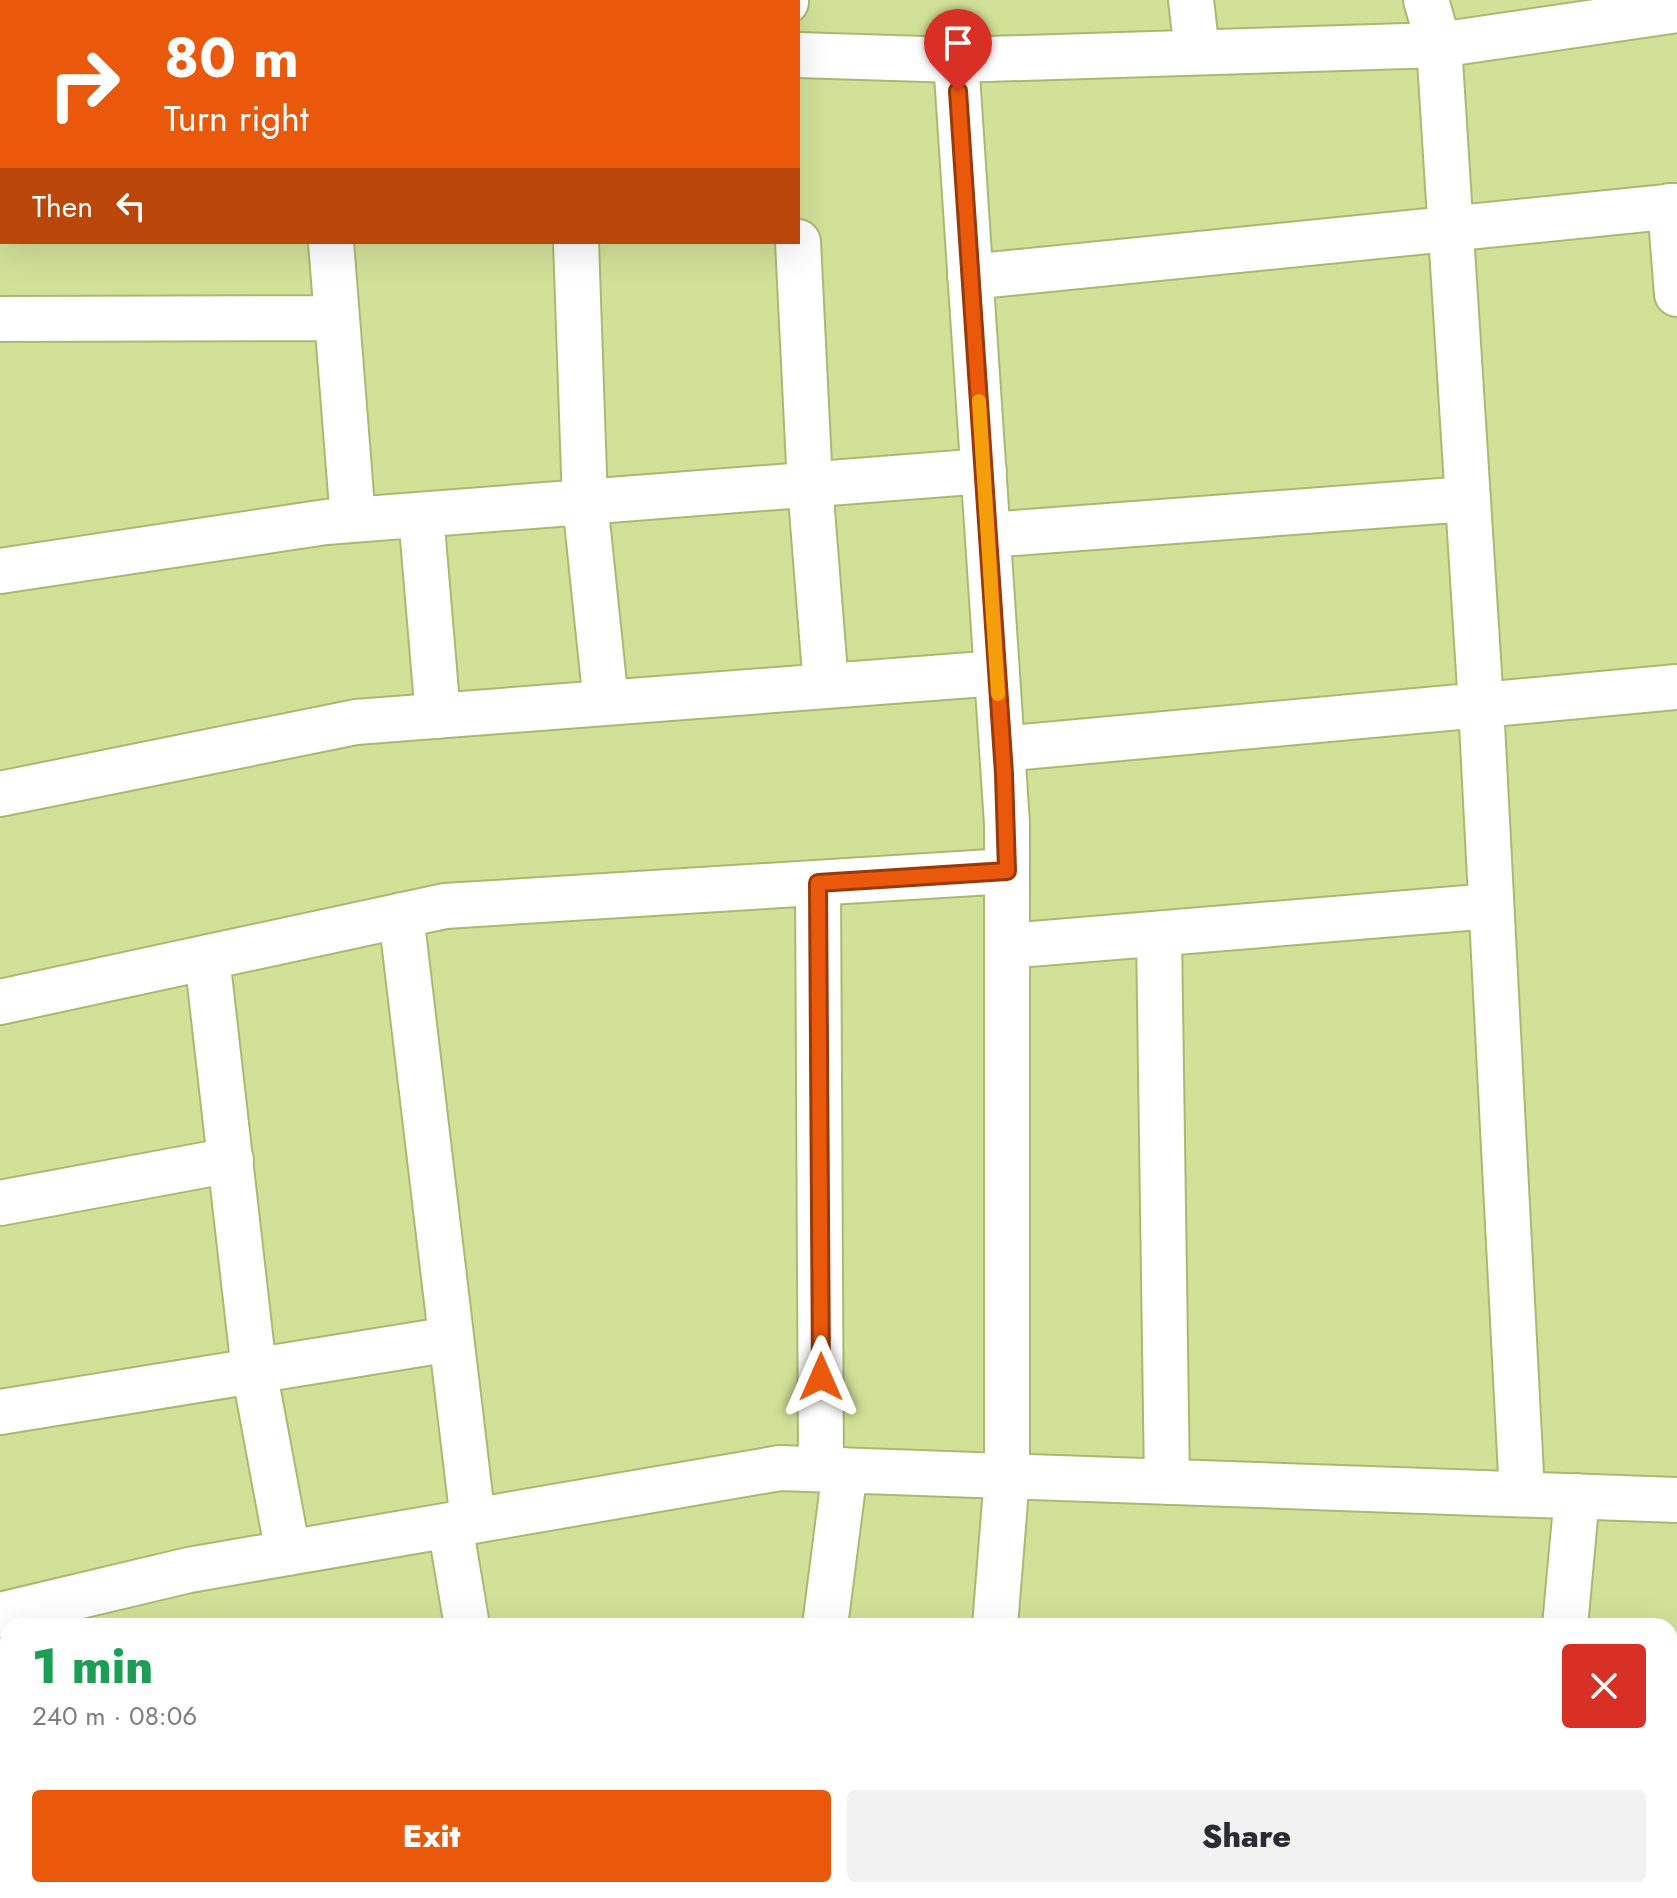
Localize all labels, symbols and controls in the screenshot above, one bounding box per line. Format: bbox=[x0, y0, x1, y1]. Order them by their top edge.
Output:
pin bbox=[924, 9, 992, 91]
text: 80 m bbox=[164, 17, 299, 98]
icon: arrive bbox=[936, 21, 980, 65]
icon: right bbox=[32, 32, 136, 136]
text: Turn right bbox=[164, 92, 309, 144]
icon: left bbox=[109, 184, 153, 228]
text: Then bbox=[32, 185, 93, 228]
position arrow bbox=[779, 1335, 863, 1419]
text: 1 min bbox=[32, 1632, 153, 1701]
button: close bbox=[1562, 1644, 1646, 1728]
text: 240 m · 08:06 bbox=[32, 1697, 197, 1735]
button: Exit bbox=[32, 1790, 831, 1882]
button: Share bbox=[847, 1790, 1646, 1882]

